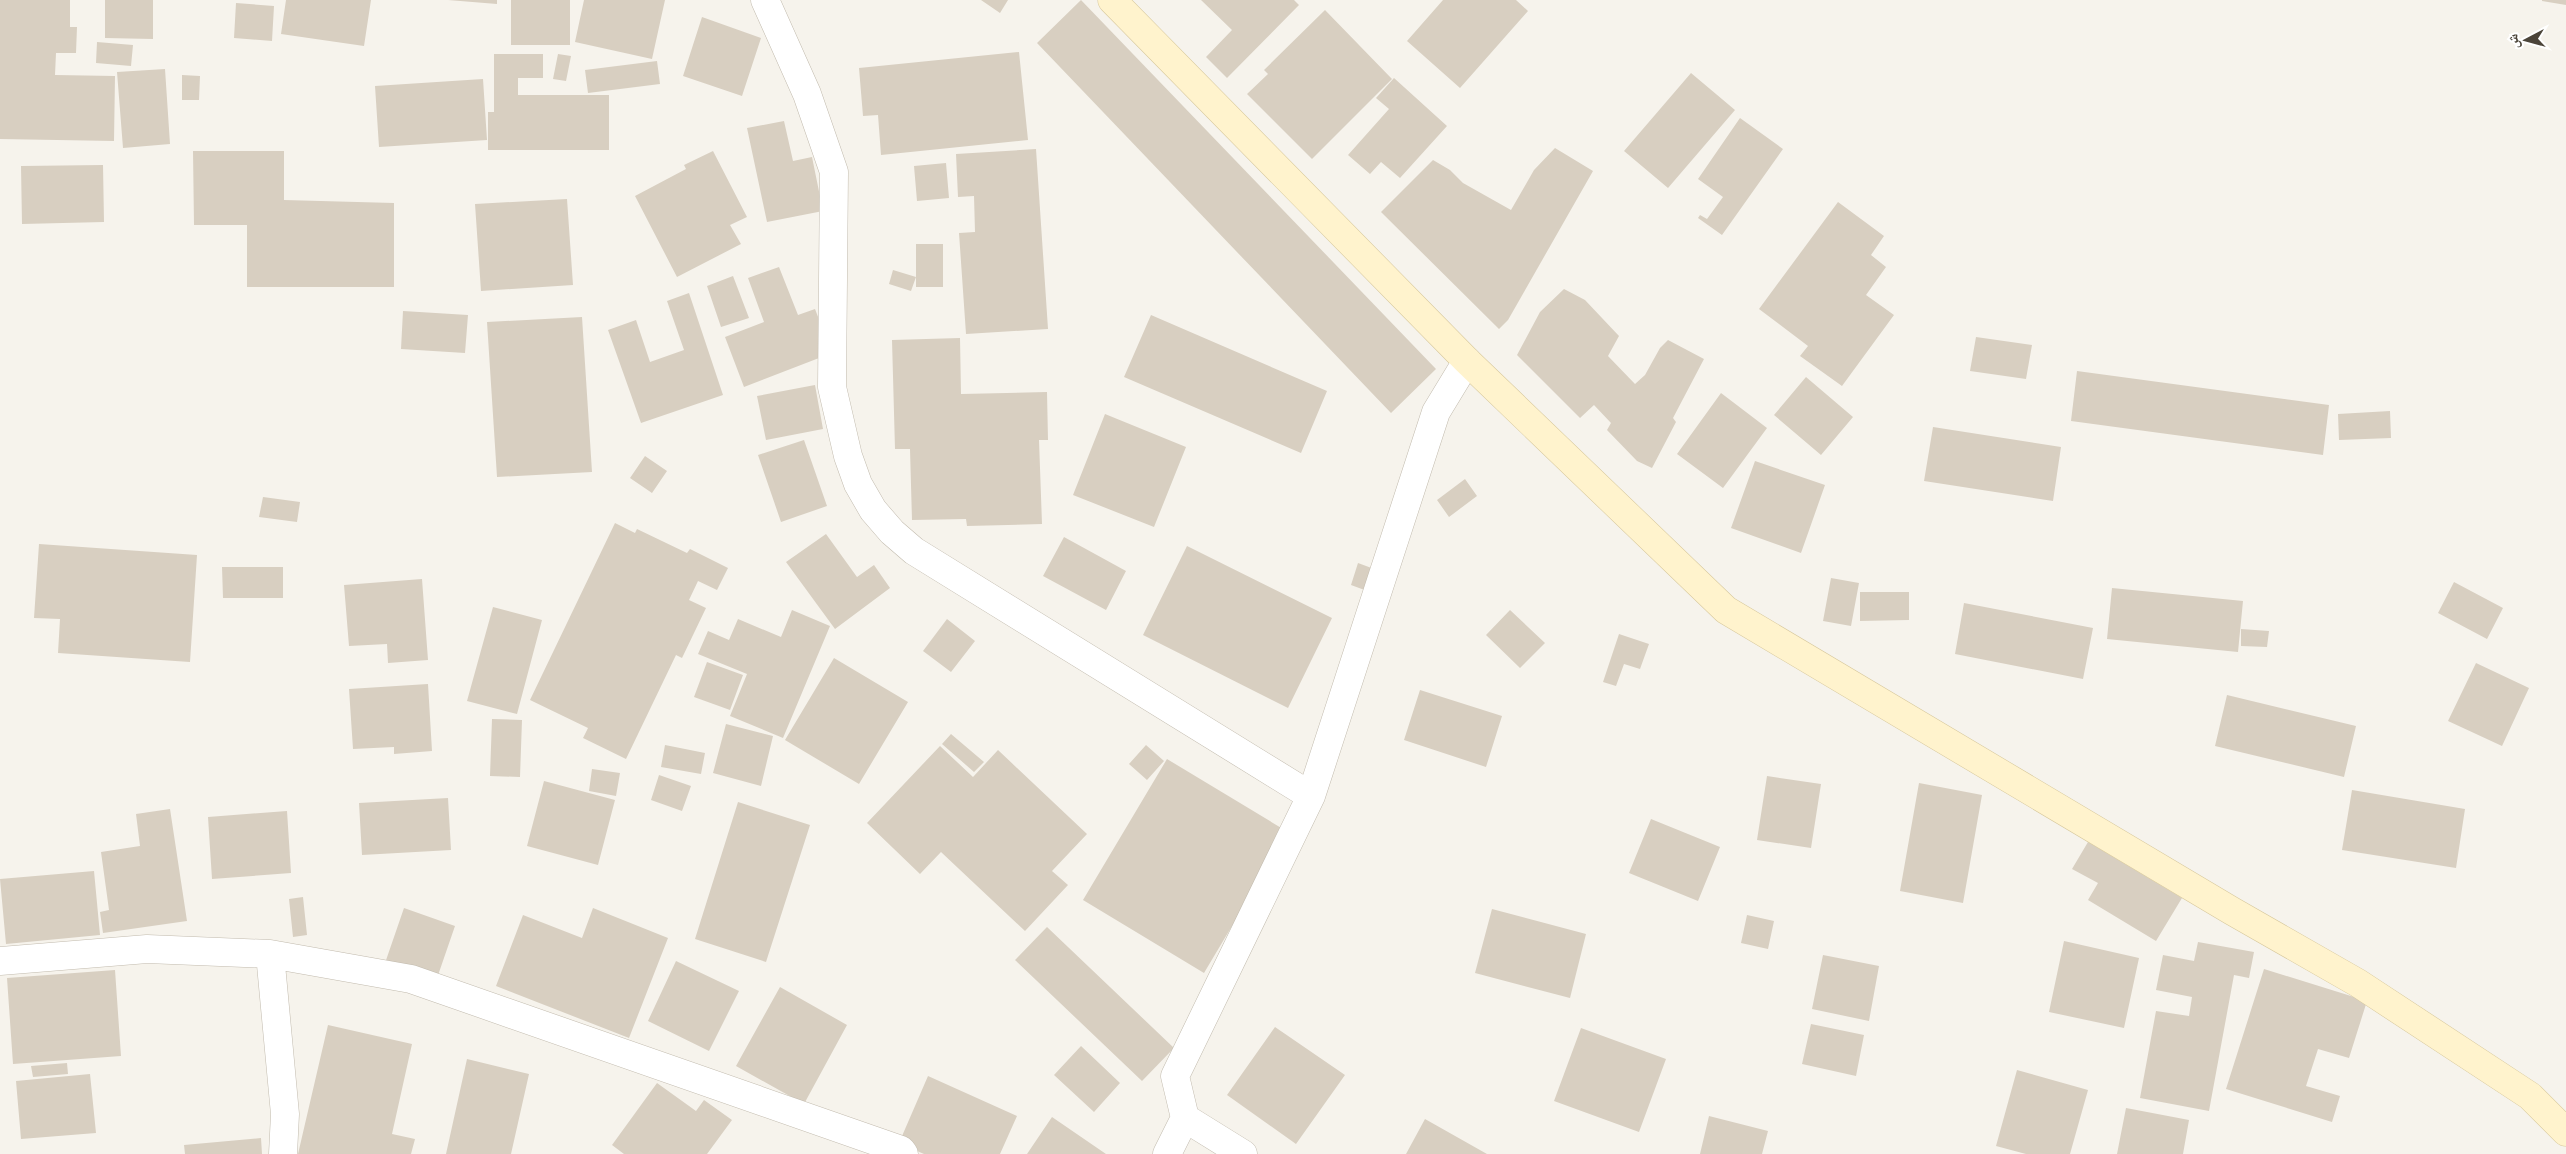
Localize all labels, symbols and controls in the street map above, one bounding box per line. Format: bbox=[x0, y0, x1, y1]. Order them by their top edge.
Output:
north arrow bbox=[2501, 15, 2551, 65]
text: ش bbox=[2503, 33, 2523, 50]

